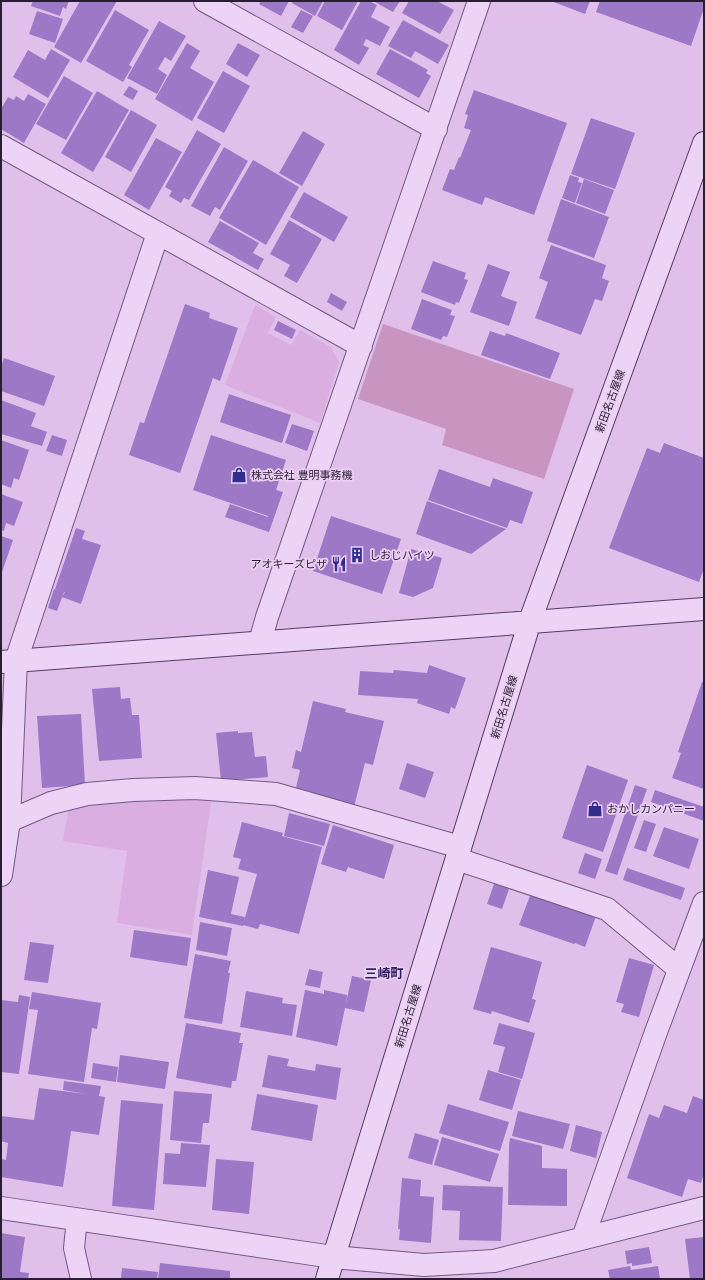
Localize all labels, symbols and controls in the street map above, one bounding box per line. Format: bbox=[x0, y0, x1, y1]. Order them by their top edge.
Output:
street label: 新田名古屋線 bbox=[592, 368, 628, 434]
shop icon: 株式会社 豊明事務機 bbox=[230, 466, 248, 484]
place label: 株式会社 豊明事務機 bbox=[251, 468, 353, 482]
building icon: しおじハイツ bbox=[348, 546, 366, 564]
place label: しおじハイツ bbox=[369, 548, 435, 562]
restaurant icon: アオキーズピザ bbox=[330, 555, 348, 573]
place label: アオキーズピザ bbox=[251, 557, 327, 571]
street label: 新田名古屋線 bbox=[488, 673, 520, 741]
shop icon: おかしカンパニー bbox=[586, 800, 604, 818]
place label: おかしカンパニー bbox=[607, 802, 695, 816]
district label: 三崎町 bbox=[364, 965, 404, 982]
street label: 新田名古屋線 bbox=[392, 982, 424, 1050]

